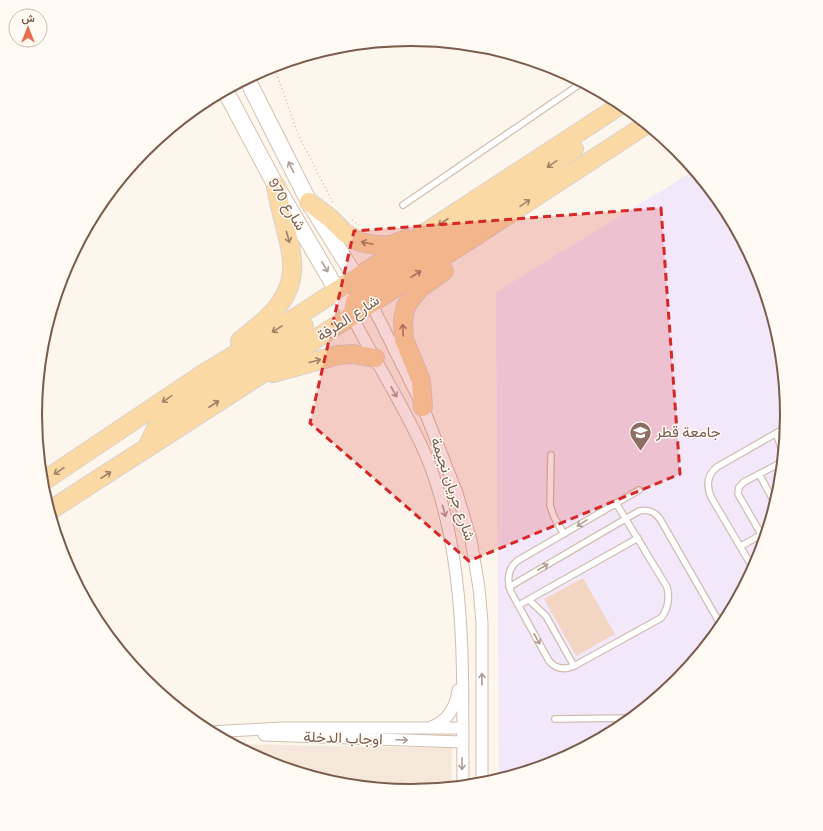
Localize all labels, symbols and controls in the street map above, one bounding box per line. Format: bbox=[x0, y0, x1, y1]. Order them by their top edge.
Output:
north arrow bbox=[8, 8, 48, 48]
text: ش bbox=[21, 12, 35, 25]
one-way arrow bbox=[547, 160, 558, 168]
one-way arrow bbox=[287, 162, 295, 174]
street label: شارع 970 bbox=[263, 174, 310, 235]
one-way arrow bbox=[520, 199, 531, 208]
one-way arrow bbox=[437, 218, 449, 226]
one-way arrow bbox=[285, 230, 292, 243]
one-way arrow bbox=[361, 239, 374, 247]
one-way arrow bbox=[321, 261, 329, 273]
one-way arrow bbox=[410, 270, 421, 278]
street label: شارع الطرفة bbox=[313, 291, 384, 347]
one-way arrow bbox=[399, 324, 407, 337]
one-way arrow bbox=[272, 325, 283, 333]
one-way arrow bbox=[308, 357, 321, 364]
one-way arrow bbox=[390, 385, 398, 397]
one-way arrow bbox=[162, 395, 173, 403]
one-way arrow bbox=[209, 400, 220, 408]
school or university icon: جامعة قطر bbox=[628, 419, 654, 452]
place label: جامعة قطر bbox=[655, 423, 721, 441]
street label: شارع جريان نجيمة bbox=[425, 435, 479, 544]
one-way arrow bbox=[54, 467, 65, 475]
one-way arrow bbox=[100, 471, 111, 479]
one-way arrow bbox=[441, 504, 448, 517]
one-way arrow bbox=[577, 519, 588, 527]
one-way arrow bbox=[537, 563, 549, 571]
one-way arrow bbox=[534, 633, 542, 645]
one-way arrow bbox=[478, 673, 486, 686]
street label: اوجاب الدخلة bbox=[303, 728, 383, 748]
one-way arrow bbox=[395, 736, 408, 744]
one-way arrow bbox=[459, 757, 466, 770]

